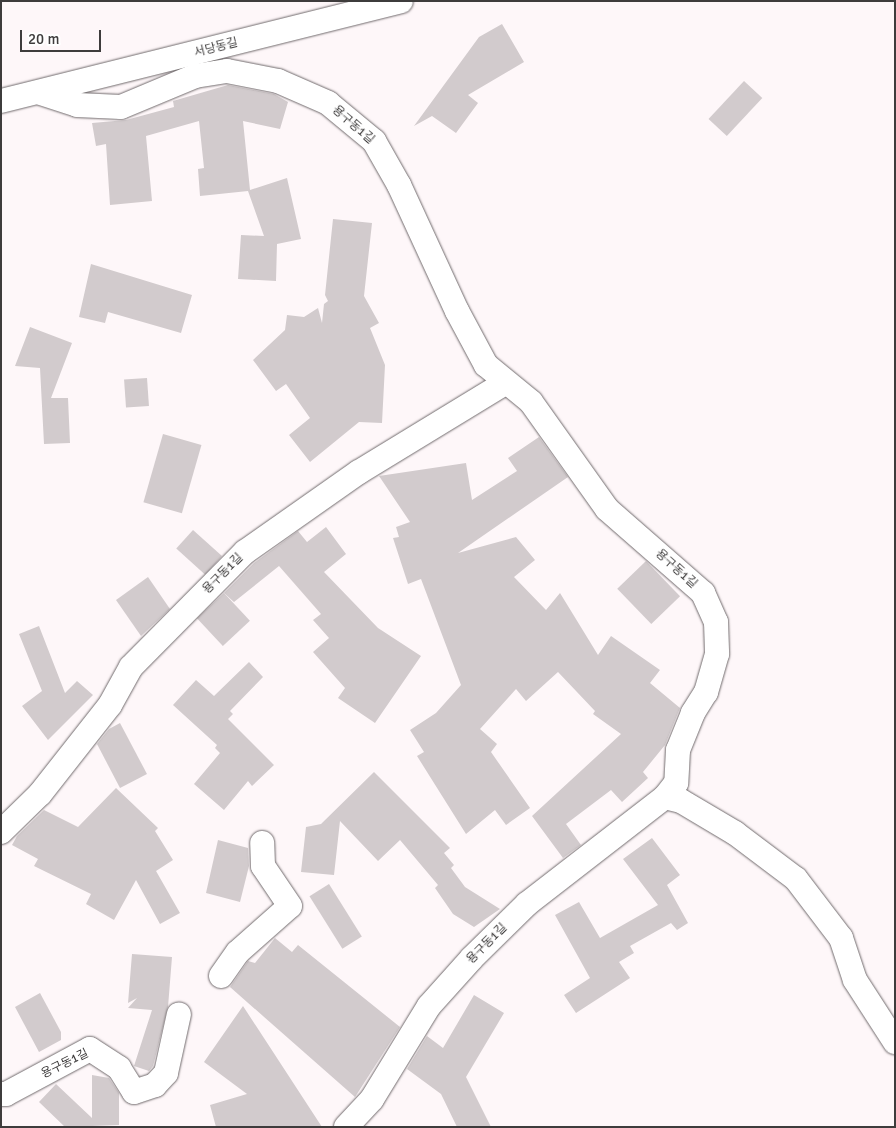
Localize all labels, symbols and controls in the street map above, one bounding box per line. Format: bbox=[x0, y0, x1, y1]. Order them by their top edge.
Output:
scale bar bbox=[22, 20, 104, 52]
text: 20 m bbox=[28, 30, 59, 48]
street label: 서당동길 bbox=[193, 36, 239, 60]
street label: 용구동1길 bbox=[329, 103, 377, 147]
street label: 용구동1길 bbox=[652, 547, 700, 591]
street label: 용구동1길 bbox=[200, 551, 246, 597]
street label: 용구동1길 bbox=[464, 921, 510, 967]
street label: 용구동1길 bbox=[39, 1046, 91, 1082]

